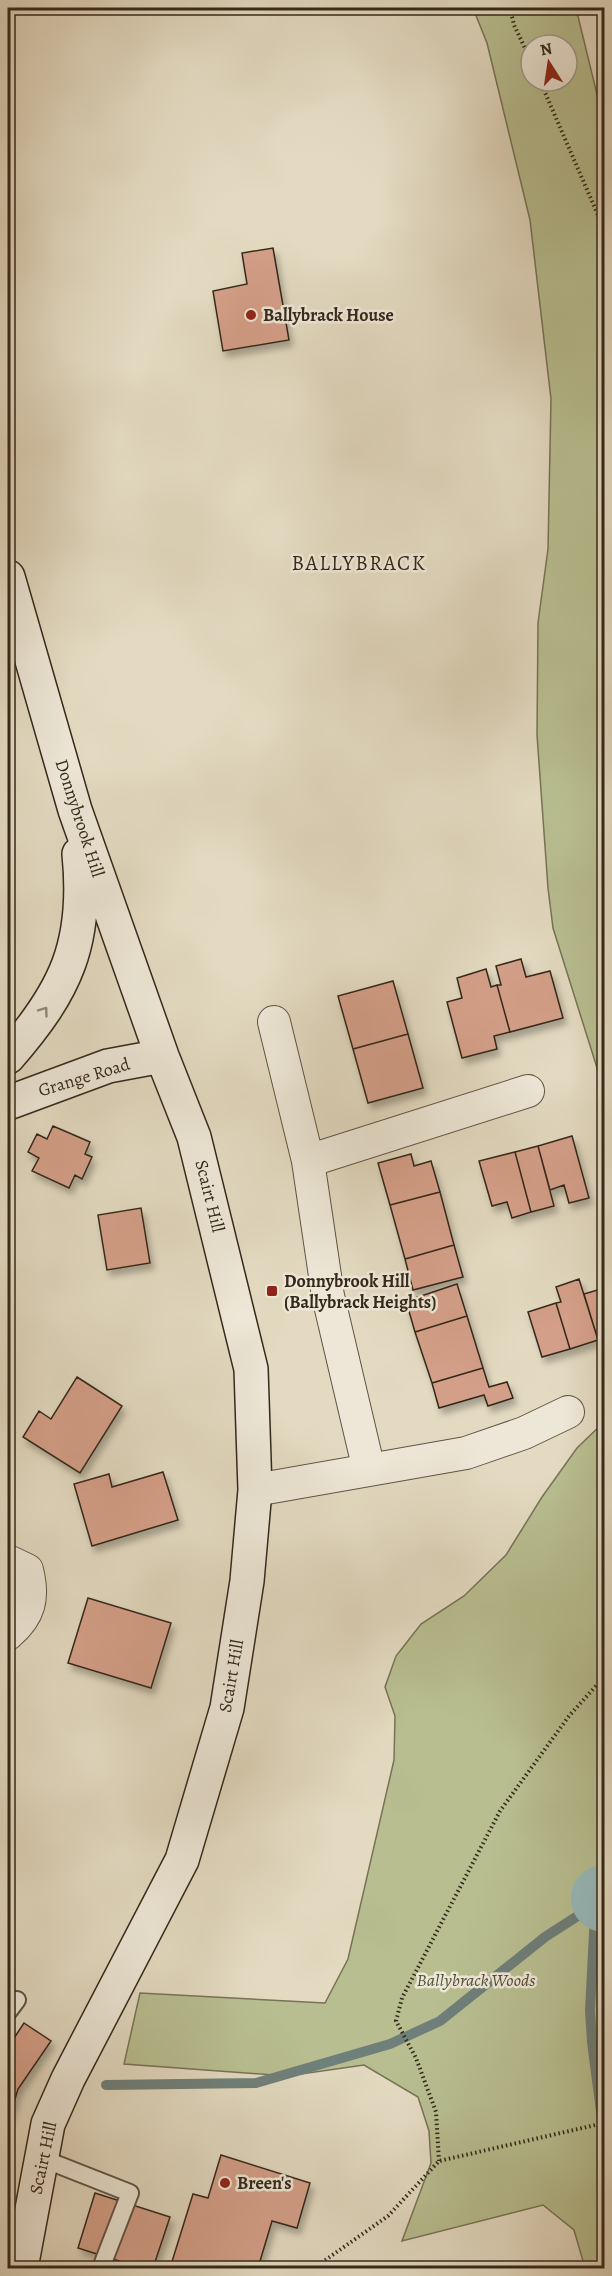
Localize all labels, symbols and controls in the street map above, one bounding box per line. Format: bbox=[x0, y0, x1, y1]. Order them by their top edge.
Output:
north arrow bbox=[519, 33, 579, 93]
text: N bbox=[538, 37, 554, 61]
place label: Ballybrack House bbox=[263, 303, 394, 327]
marker: Ballybrack House bbox=[244, 308, 258, 322]
district label: BALLYBRACK bbox=[292, 549, 426, 577]
street label: Donnybrook Hill bbox=[50, 756, 111, 881]
one-way arrow bbox=[37, 1007, 48, 1018]
street label: Grange Road bbox=[35, 1052, 133, 1102]
street label: Scairt Hill bbox=[189, 1157, 231, 1235]
place label: Donnybrook Hill (Ballybrack Heights) bbox=[284, 1269, 436, 1314]
marker: Donnybrook Hill (Ballybrack Heights) bbox=[265, 1284, 279, 1298]
street label: Scairt Hill bbox=[213, 1637, 249, 1714]
park label: Ballybrack Woods bbox=[417, 1968, 535, 1992]
street label: Scairt Hill bbox=[24, 2119, 63, 2197]
place label: Breen's bbox=[237, 2171, 292, 2195]
marker: Breen's bbox=[218, 2176, 232, 2190]

